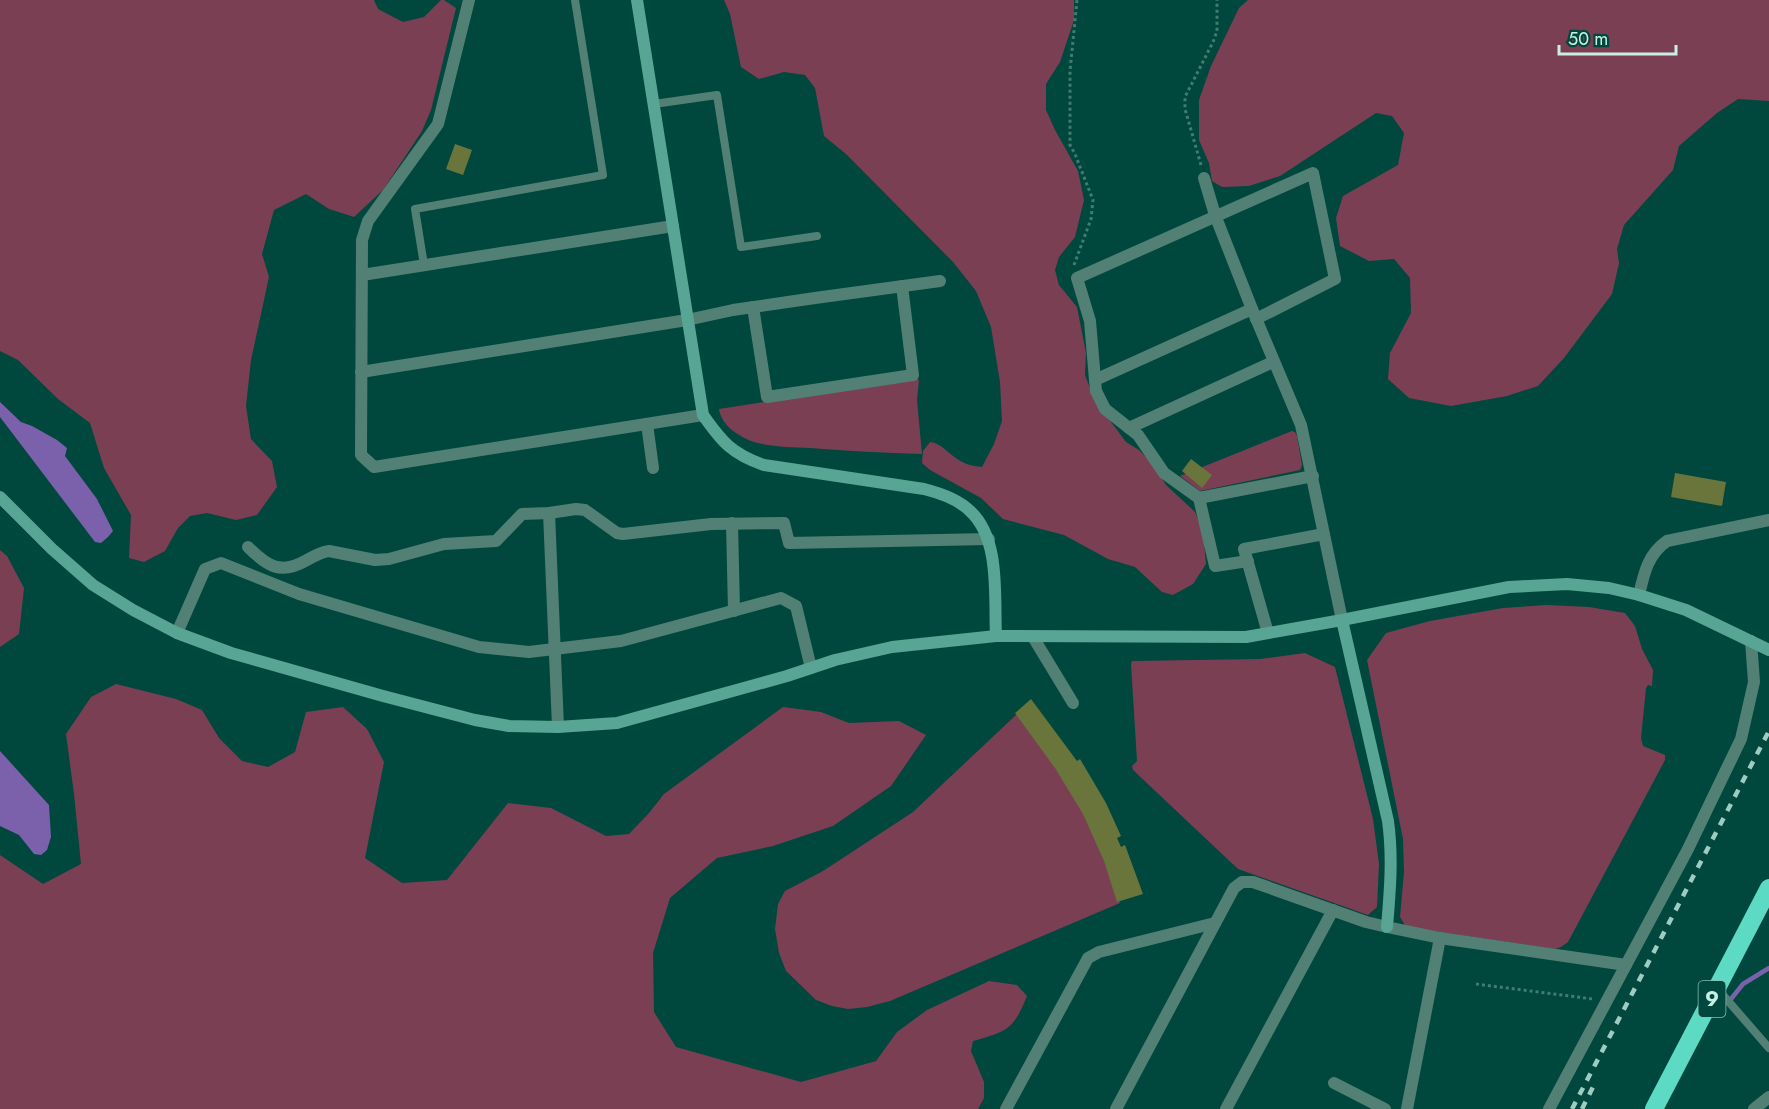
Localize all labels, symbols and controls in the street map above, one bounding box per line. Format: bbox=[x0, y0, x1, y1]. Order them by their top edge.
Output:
scale bar bbox=[1559, 18, 1676, 56]
text: 50 m bbox=[1568, 26, 1608, 52]
road number: 9 bbox=[1698, 981, 1726, 1017]

